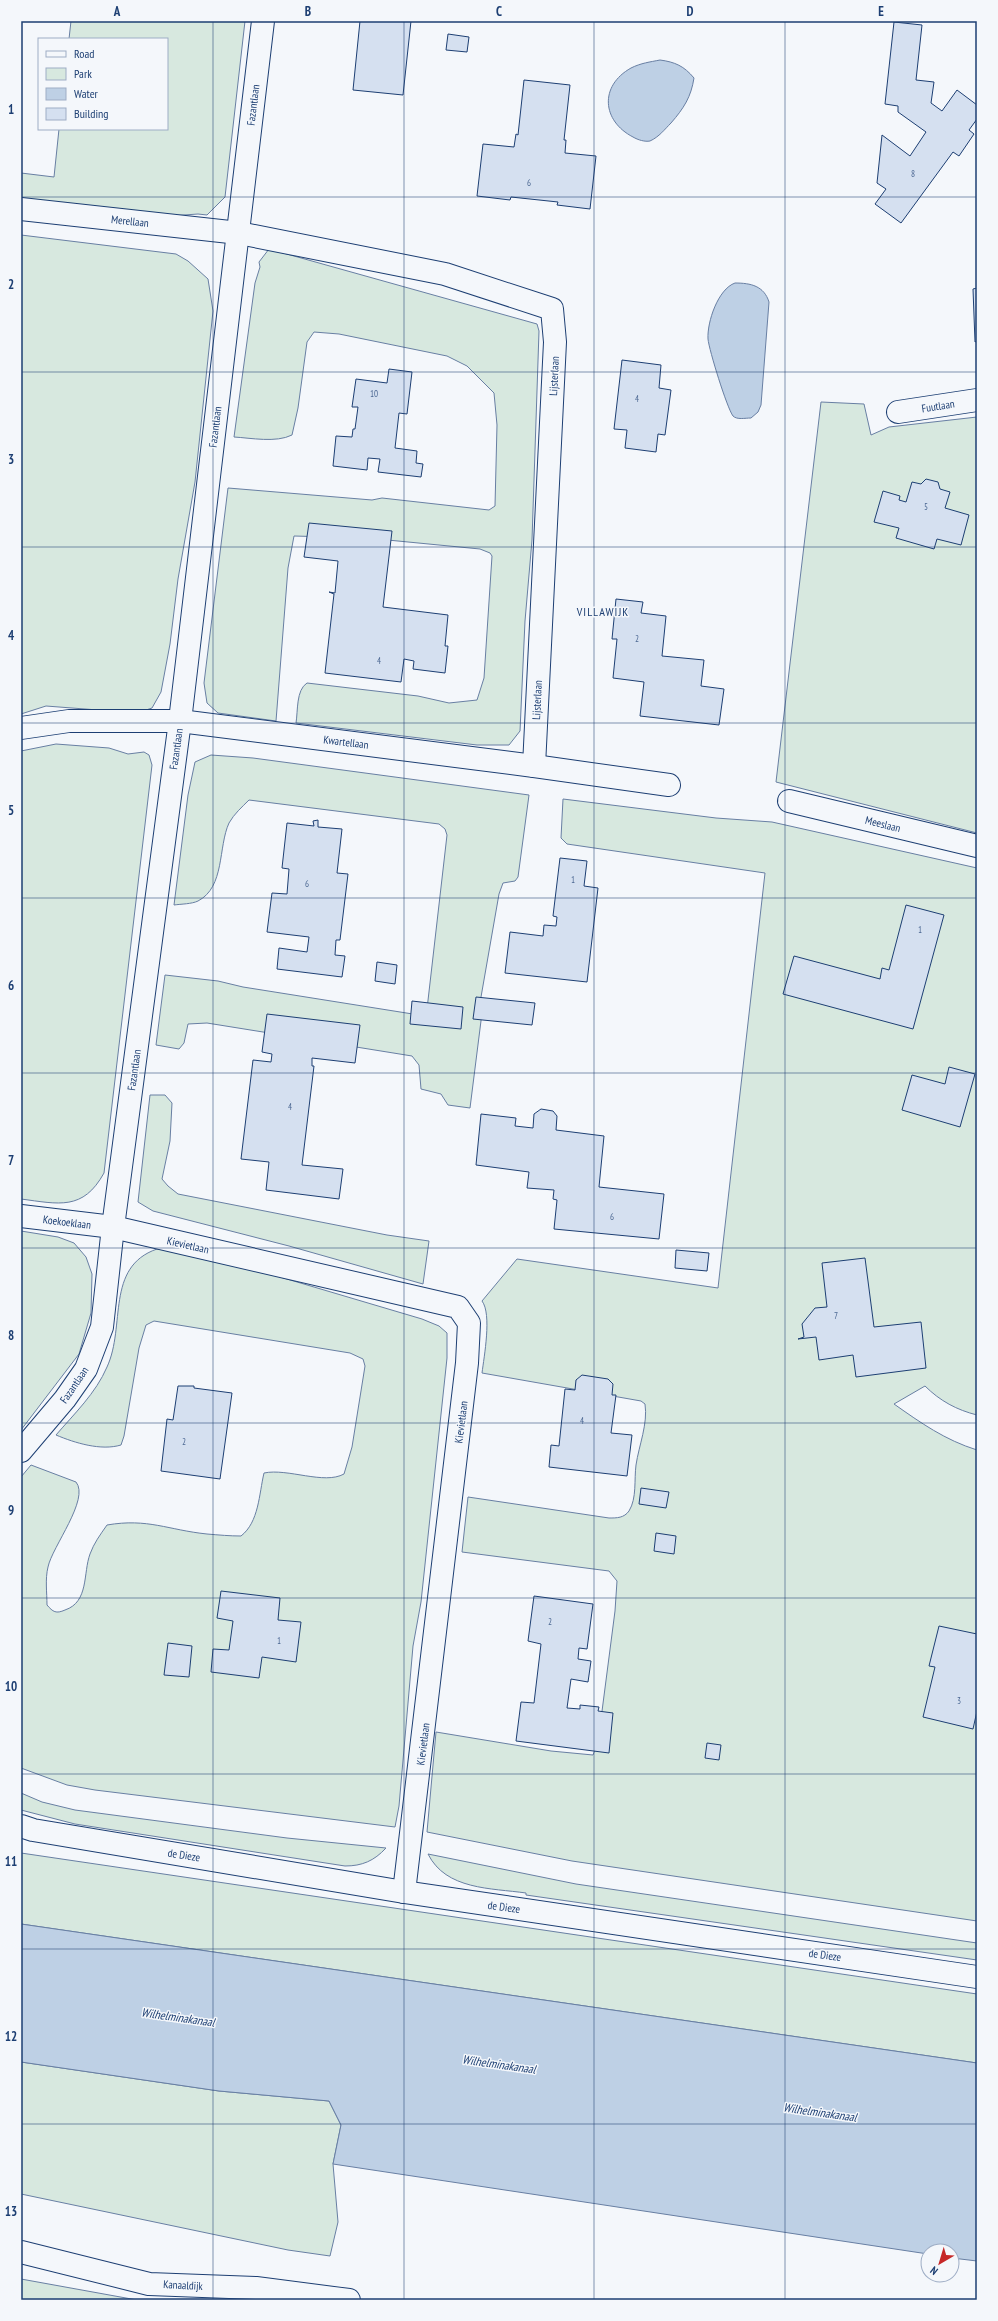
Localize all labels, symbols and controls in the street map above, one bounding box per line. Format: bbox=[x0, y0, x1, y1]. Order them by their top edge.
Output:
text: A bbox=[113, 3, 121, 20]
text: B bbox=[305, 3, 311, 20]
text: C bbox=[496, 3, 502, 20]
text: D bbox=[687, 3, 694, 20]
text: E bbox=[878, 3, 884, 20]
legend bbox=[38, 38, 168, 130]
text: Road bbox=[74, 46, 94, 61]
text: Park bbox=[74, 66, 92, 81]
street label: Fazantlaan bbox=[244, 83, 262, 126]
text: Water bbox=[74, 86, 99, 101]
text: 1 bbox=[8, 101, 14, 118]
text: Building bbox=[74, 106, 109, 121]
house number: 8 bbox=[911, 168, 915, 179]
house number: 6 bbox=[527, 177, 531, 188]
street label: Merellaan bbox=[110, 212, 150, 230]
text: 2 bbox=[8, 276, 14, 293]
street label: Lijsterlaan bbox=[546, 356, 562, 396]
house number: 10 bbox=[370, 388, 378, 399]
house number: 4 bbox=[635, 393, 639, 404]
street label: Fuutlaan bbox=[920, 396, 956, 416]
street label: Fazantlaan bbox=[206, 405, 224, 448]
text: 3 bbox=[8, 451, 14, 468]
house number: 5 bbox=[924, 501, 928, 512]
district label: VILLAWIJK bbox=[576, 604, 629, 619]
text: 4 bbox=[8, 627, 15, 644]
house number: 2 bbox=[635, 633, 639, 644]
house number: 4 bbox=[377, 655, 381, 666]
street label: Lijsterlaan bbox=[529, 680, 545, 720]
street label: Fazantlaan bbox=[166, 727, 186, 770]
street label: Kwartellaan bbox=[323, 732, 370, 752]
text: 5 bbox=[8, 802, 14, 819]
street label: Meeslaan bbox=[864, 813, 902, 835]
house number: 1 bbox=[571, 874, 575, 885]
house number: 6 bbox=[305, 878, 309, 889]
house number: 1 bbox=[918, 924, 922, 935]
text: 6 bbox=[8, 977, 14, 994]
street label: Fazantlaan bbox=[124, 1048, 144, 1091]
house number: 4 bbox=[288, 1101, 292, 1112]
text: 7 bbox=[8, 1152, 14, 1169]
house number: 6 bbox=[610, 1211, 614, 1222]
street label: Koekoeklaan bbox=[42, 1212, 92, 1232]
street label: Kievietlaan bbox=[166, 1233, 210, 1257]
house number: 7 bbox=[834, 1310, 838, 1321]
text: 8 bbox=[8, 1327, 14, 1344]
street label: Fazantlaan bbox=[57, 1364, 91, 1406]
street label: Kievietlaan bbox=[451, 1400, 471, 1444]
house number: 4 bbox=[580, 1415, 584, 1426]
house number: 2 bbox=[182, 1436, 186, 1447]
text: 9 bbox=[8, 1502, 14, 1519]
house number: 2 bbox=[548, 1616, 552, 1627]
house number: 1 bbox=[277, 1635, 281, 1646]
text: 10 bbox=[5, 1678, 17, 1695]
house number: 3 bbox=[957, 1695, 961, 1706]
street label: Kievietlaan bbox=[413, 1722, 433, 1766]
street label: de Dieze bbox=[167, 1846, 202, 1865]
text: 11 bbox=[5, 1853, 17, 1870]
street label: de Dieze bbox=[487, 1898, 522, 1916]
street label: de Dieze bbox=[808, 1946, 843, 1964]
water label: Wilhelminakanaal bbox=[140, 2004, 217, 2030]
text: 12 bbox=[5, 2028, 17, 2045]
water label: Wilhelminakanaal bbox=[461, 2051, 538, 2077]
water label: Wilhelminakanaal bbox=[782, 2099, 859, 2125]
text: 13 bbox=[5, 2203, 17, 2220]
north arrow bbox=[920, 2243, 960, 2283]
text: N bbox=[927, 2264, 940, 2278]
street label: Kanaaldijk bbox=[163, 2277, 204, 2293]

